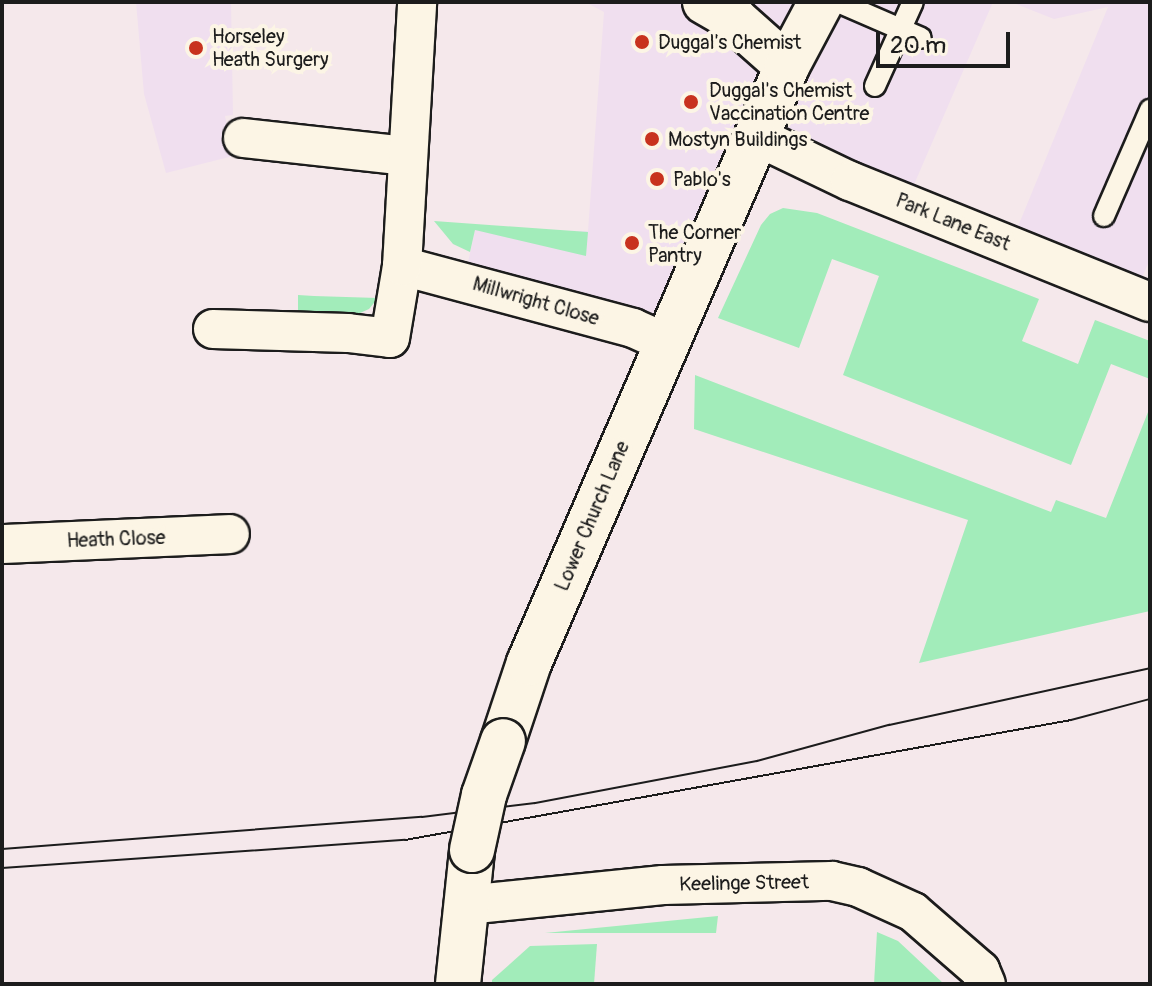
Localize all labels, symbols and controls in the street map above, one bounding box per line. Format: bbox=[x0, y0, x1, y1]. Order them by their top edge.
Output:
scale bar bbox=[880, 16, 1014, 66]
place label: Horseley Heath Surgery bbox=[212, 24, 329, 71]
place label: Duggal's Chemist bbox=[658, 30, 801, 54]
text: 20 m bbox=[890, 31, 946, 60]
marker: Duggal's Chemist bbox=[633, 33, 651, 51]
marker: Horseley Heath Surgery bbox=[187, 39, 205, 57]
place label: Duggal's Chemist Vaccination Centre bbox=[709, 78, 869, 125]
marker: Duggal's Chemist Vaccination Centre bbox=[680, 91, 702, 113]
place label: Mostyn Buildings bbox=[668, 127, 808, 151]
marker: Mostyn Buildings bbox=[643, 130, 661, 148]
place label: Pablo's bbox=[673, 167, 731, 191]
marker: Pablo's bbox=[648, 170, 666, 188]
street label: Park Lane East bbox=[892, 188, 1014, 256]
place label: The Corner Pantry bbox=[648, 220, 741, 267]
marker: The Corner Pantry bbox=[623, 234, 641, 252]
street label: Millwright Close bbox=[470, 271, 602, 331]
street label: Lower Church Lane bbox=[550, 437, 634, 595]
street label: Heath Close bbox=[66, 525, 166, 553]
street label: Keelinge Street bbox=[679, 870, 809, 896]

